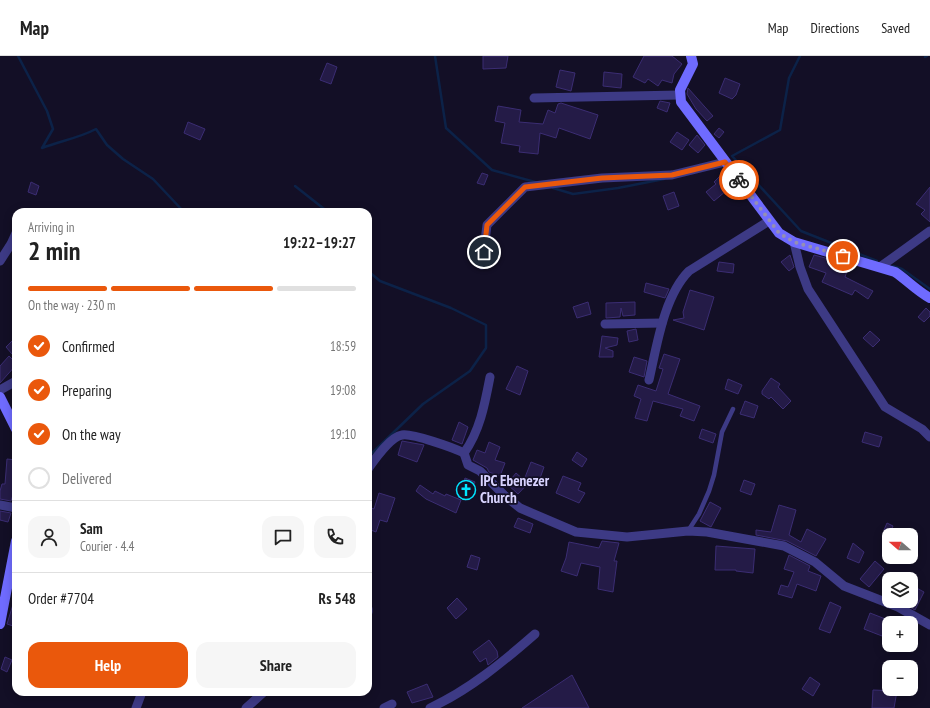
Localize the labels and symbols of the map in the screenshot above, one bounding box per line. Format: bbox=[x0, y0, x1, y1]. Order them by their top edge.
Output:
courier bbox=[719, 160, 759, 200]
pin bbox=[467, 235, 501, 269]
pin bbox=[826, 239, 860, 273]
place label: IPC Ebenezer Church bbox=[480, 471, 550, 507]
church icon: IPC Ebenezer Church bbox=[455, 479, 477, 501]
north arrow bbox=[882, 528, 918, 564]

